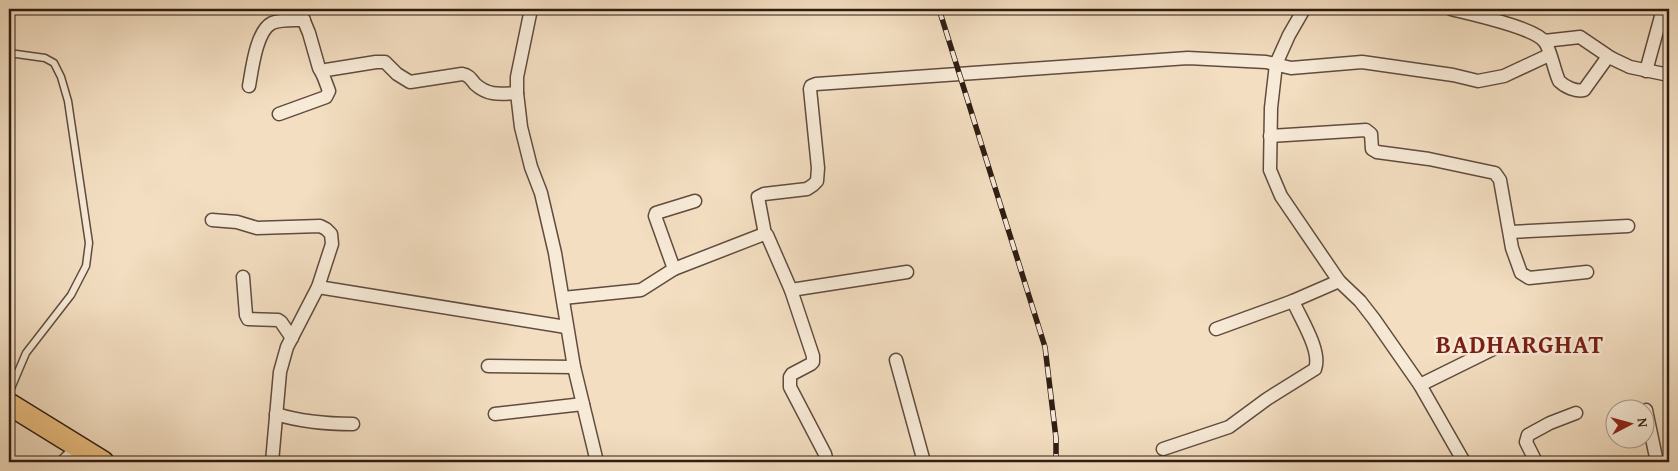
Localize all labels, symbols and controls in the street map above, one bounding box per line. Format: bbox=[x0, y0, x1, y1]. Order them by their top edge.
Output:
district label: BADHARGHAT bbox=[1436, 326, 1604, 362]
north arrow bbox=[1606, 398, 1656, 448]
text: N bbox=[1632, 417, 1653, 429]

